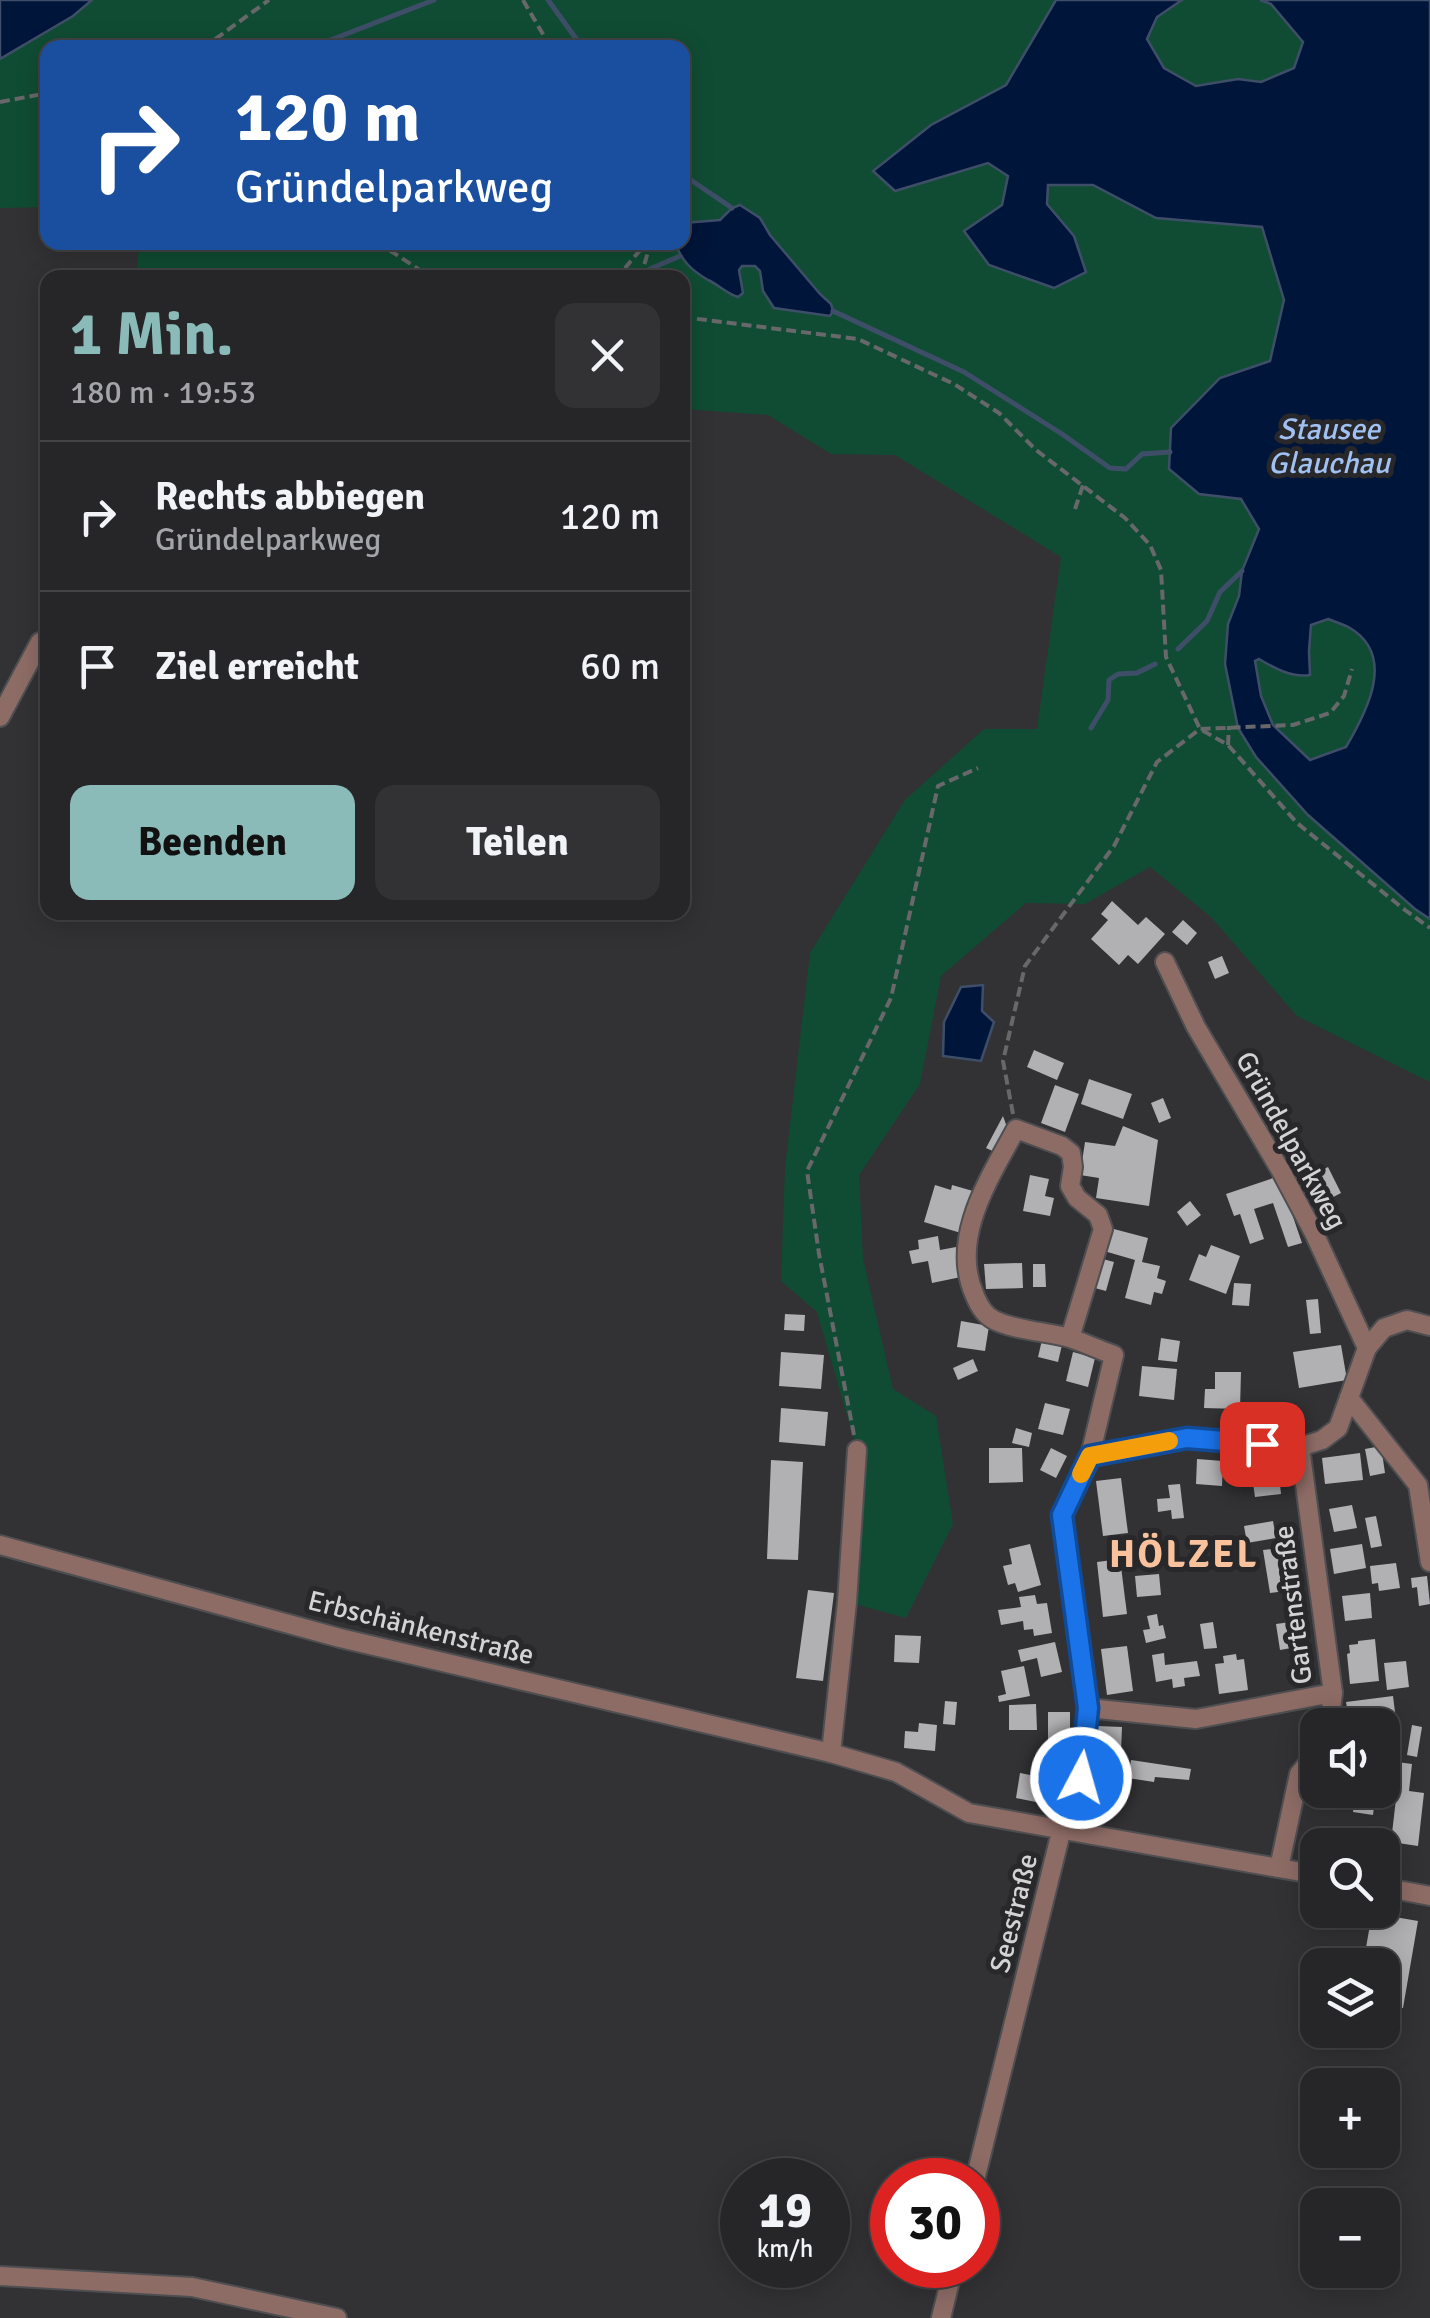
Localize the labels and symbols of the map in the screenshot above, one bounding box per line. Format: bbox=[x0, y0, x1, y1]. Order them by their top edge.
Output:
water label: Stausee Glauchau bbox=[1268, 411, 1391, 482]
street label: Gründelparkweg bbox=[1228, 1046, 1354, 1235]
pin bbox=[1220, 1402, 1305, 1487]
street label: Gartenstraße bbox=[1266, 1523, 1320, 1686]
district label: HÖLZEL bbox=[1109, 1531, 1259, 1578]
street label: Erbschänkenstraße bbox=[304, 1583, 537, 1673]
position arrow bbox=[1029, 1726, 1133, 1830]
street label: Seestraße bbox=[983, 1850, 1045, 1976]
speed limit sign: 30 bbox=[870, 2158, 1000, 2288]

